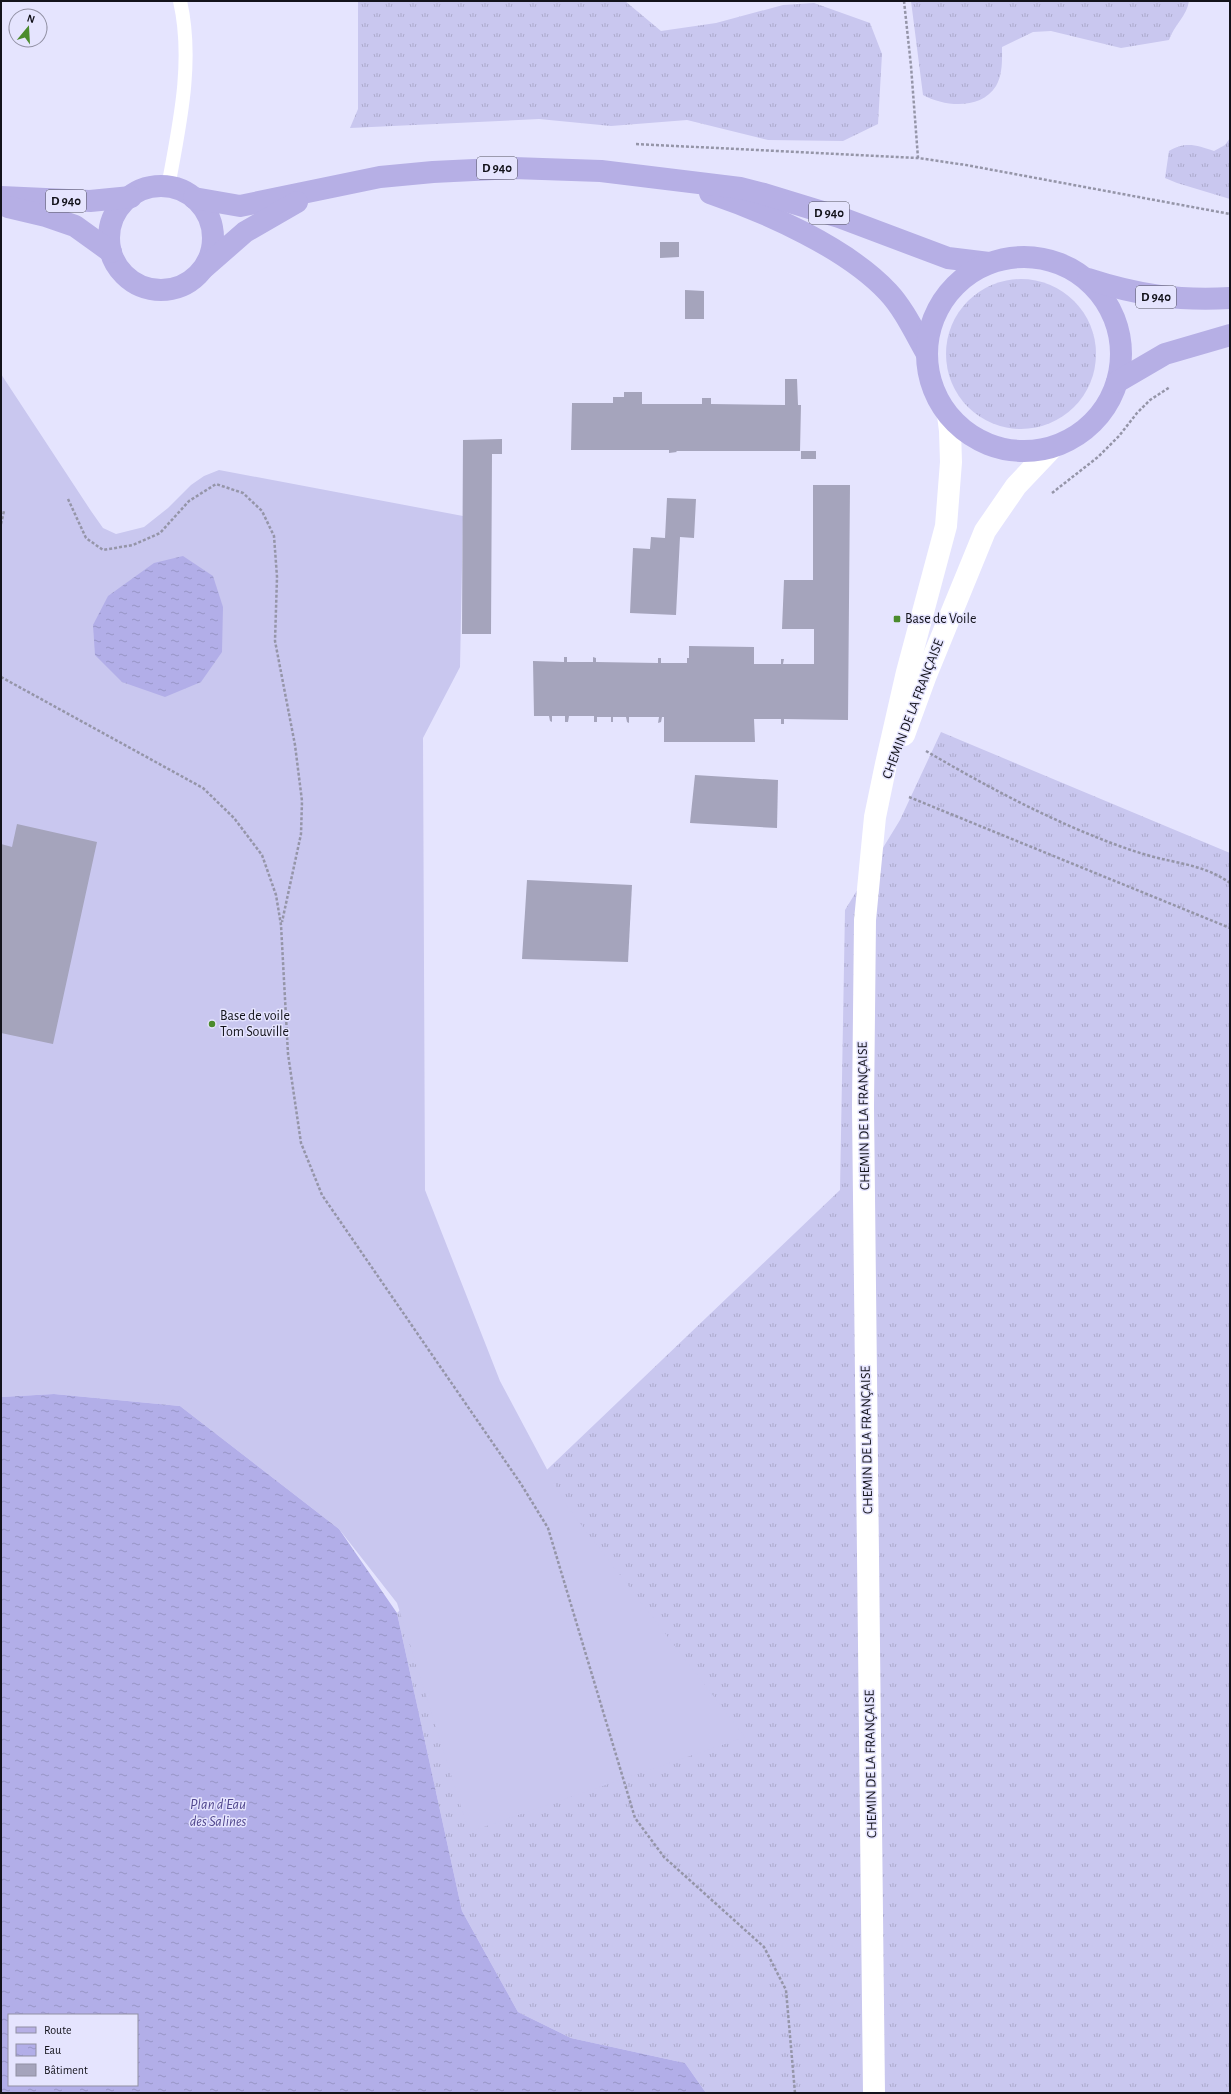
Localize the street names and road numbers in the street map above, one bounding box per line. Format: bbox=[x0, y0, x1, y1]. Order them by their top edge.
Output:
road number: D 940 bbox=[477, 157, 517, 179]
road number: D 940 bbox=[46, 190, 86, 212]
road number: D 940 bbox=[809, 202, 849, 224]
road number: D 940 bbox=[1136, 286, 1176, 308]
street label: CHEMIN DE LA FRANÇAISE bbox=[880, 637, 946, 781]
street label: CHEMIN DE LA FRANÇAISE bbox=[856, 1041, 872, 1190]
street label: CHEMIN DE LA FRANÇAISE bbox=[859, 1365, 875, 1514]
street label: CHEMIN DE LA FRANÇAISE bbox=[863, 1689, 879, 1838]

